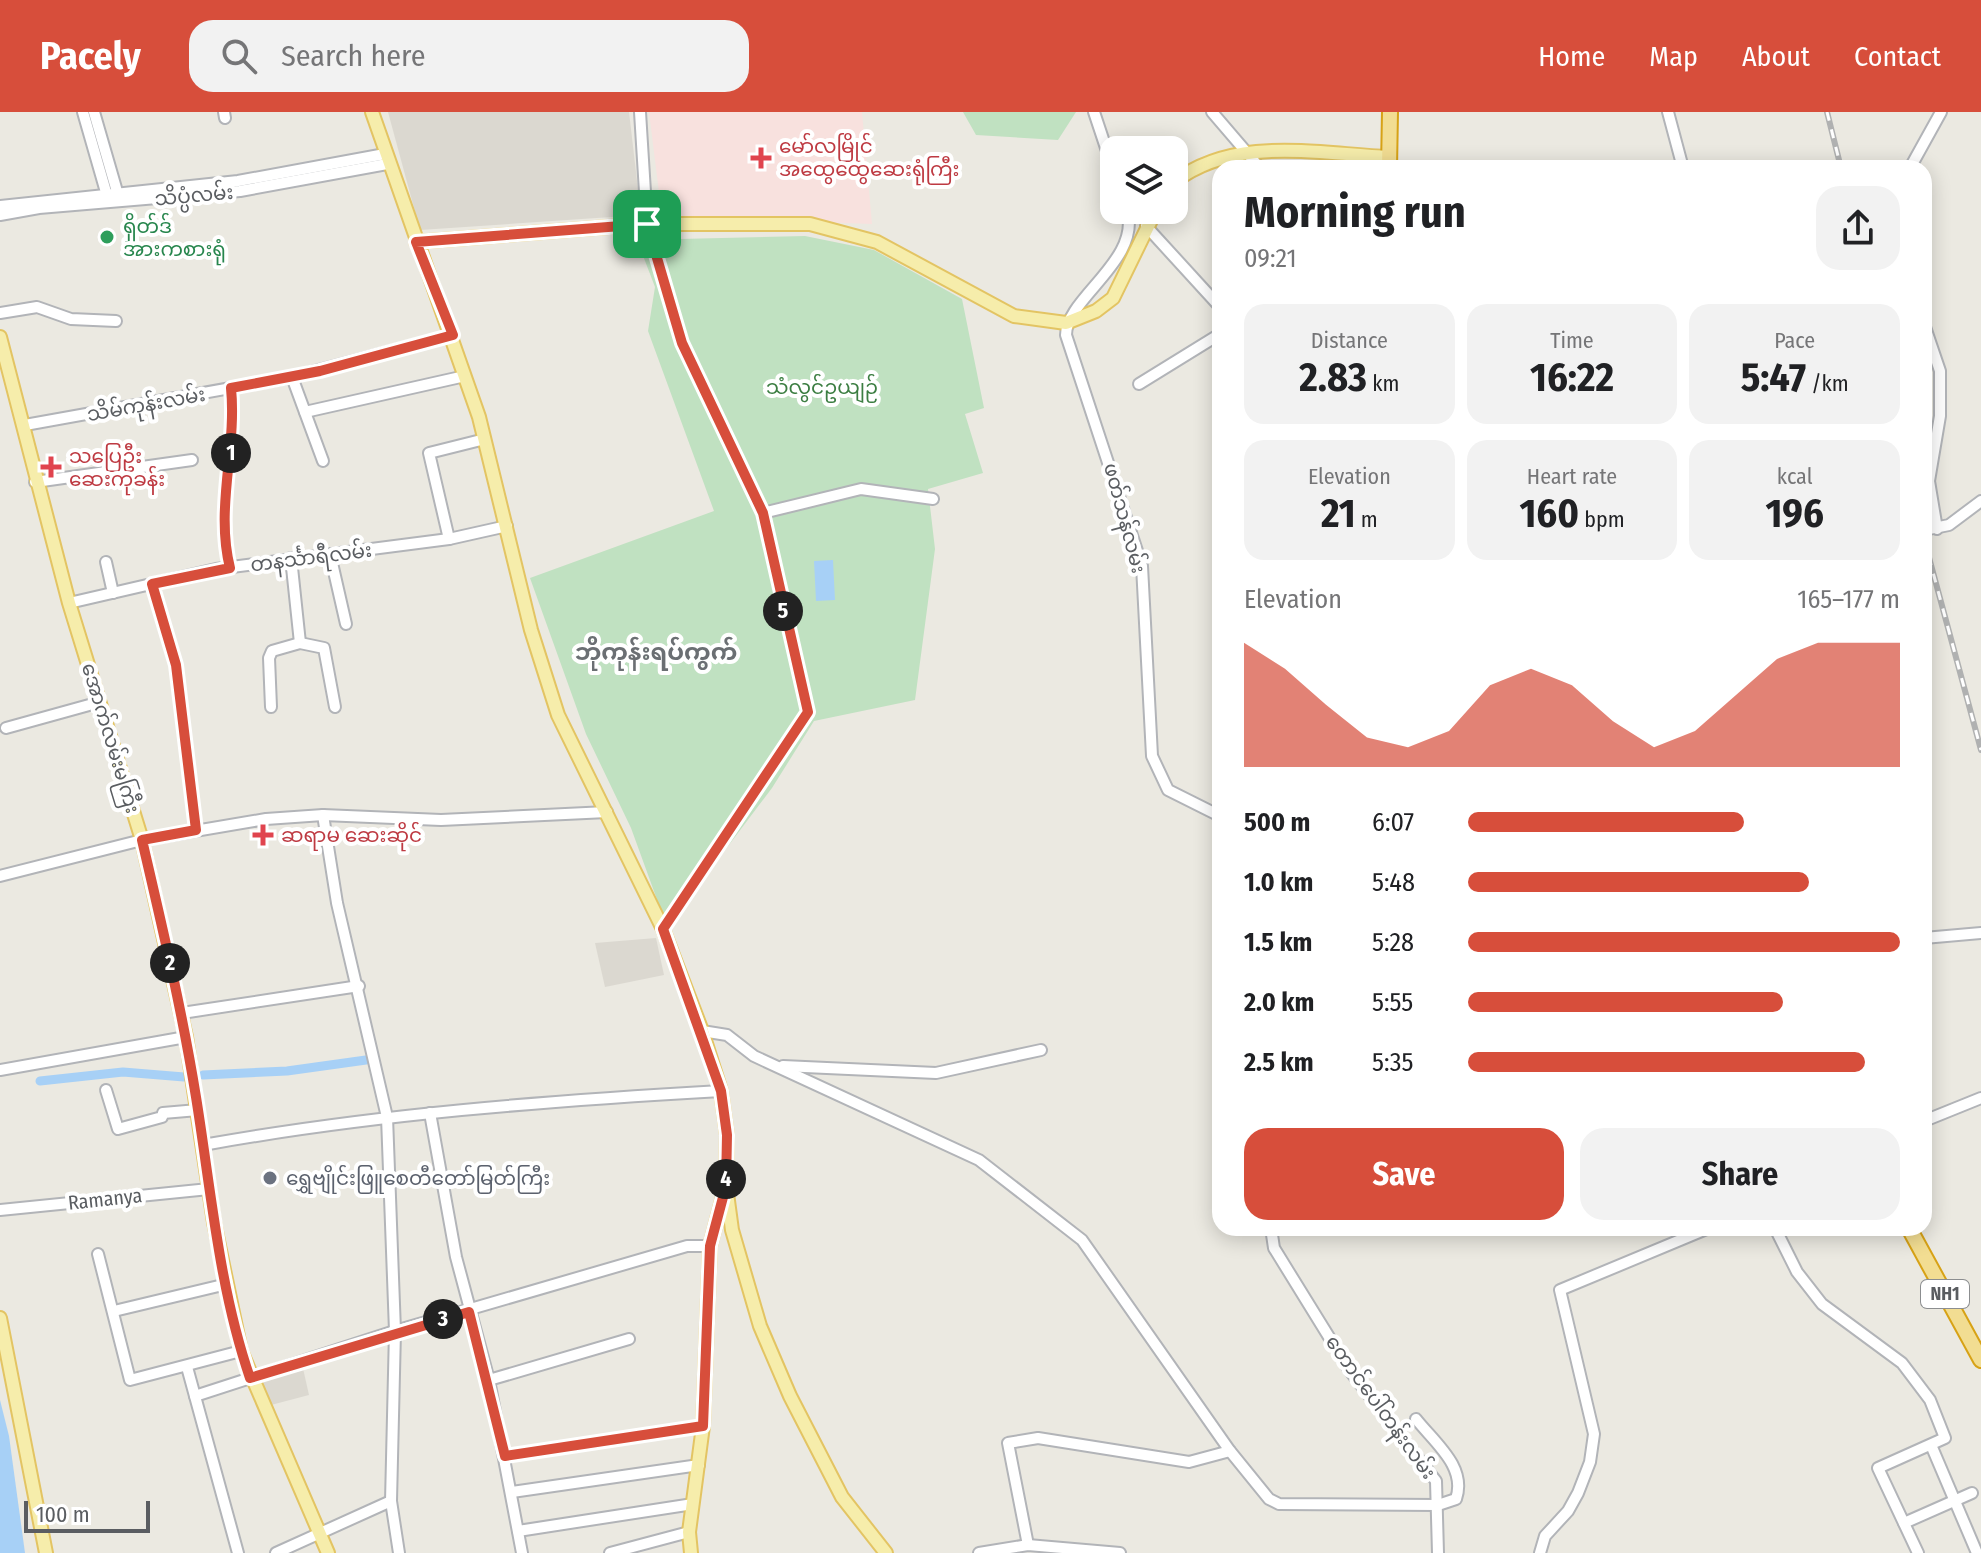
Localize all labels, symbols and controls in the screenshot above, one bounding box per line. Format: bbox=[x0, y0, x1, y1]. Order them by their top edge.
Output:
search box bbox=[189, 20, 749, 92]
text: Pacely bbox=[40, 33, 141, 79]
icon: search bbox=[217, 34, 261, 78]
text: Search here bbox=[281, 38, 425, 74]
text: Home bbox=[1538, 40, 1605, 73]
text: Map bbox=[1649, 40, 1698, 73]
text: About bbox=[1742, 40, 1810, 73]
text: Contact bbox=[1854, 40, 1941, 73]
place label: မော်လမြိုင် အထွေထွေဆေးရုံကြီး bbox=[779, 132, 959, 186]
map controls bbox=[1100, 136, 1188, 224]
button: layers bbox=[1100, 136, 1188, 224]
marker: မော်လမြိုင် အထွေထွေဆေးရုံကြီး bbox=[750, 147, 772, 169]
street label: သိပ္ပံလမ်း bbox=[153, 178, 235, 215]
text: Morning run bbox=[1244, 186, 1466, 239]
button: share bbox=[1816, 186, 1900, 270]
pin bbox=[613, 190, 681, 258]
icon: arrive bbox=[625, 202, 669, 246]
place label: ရှိတ်ဒ် အားကစားရုံ bbox=[123, 212, 226, 266]
marker: ရှိတ်ဒ် အားကစားရုံ bbox=[98, 228, 116, 246]
text: 09:21 bbox=[1244, 243, 1297, 274]
text: Distance bbox=[1311, 327, 1388, 354]
text: Time bbox=[1550, 327, 1594, 354]
text: Pace bbox=[1774, 327, 1815, 354]
text: 2.83 bbox=[1299, 354, 1367, 402]
text: 16:22 bbox=[1530, 354, 1614, 402]
text: 5:47 bbox=[1741, 354, 1806, 402]
text: km bbox=[1367, 370, 1399, 397]
text: /km bbox=[1806, 370, 1849, 397]
park label: သံလွင်ဥယျဉ် bbox=[766, 373, 878, 403]
street label: သိမ်ကုန်းလမ်း bbox=[85, 380, 208, 431]
pin: 1 bbox=[211, 433, 251, 473]
text: 1 bbox=[226, 439, 236, 466]
place label: သပြေဦး ဆေးကုခန်း bbox=[69, 443, 165, 496]
marker: သပြေဦး ဆေးကုခန်း bbox=[40, 456, 62, 478]
street label: ဖတ်သန်လမ်း bbox=[1095, 460, 1153, 577]
text: Elevation bbox=[1308, 463, 1391, 490]
text: Heart rate bbox=[1527, 463, 1617, 490]
text: kcal bbox=[1777, 463, 1812, 490]
text: 21 bbox=[1321, 490, 1356, 538]
text: 160 bbox=[1519, 490, 1579, 538]
text: 196 bbox=[1765, 490, 1824, 538]
text: m bbox=[1356, 506, 1378, 533]
text: bpm bbox=[1579, 506, 1625, 533]
street label: တနင်္သာရီလမ်း bbox=[249, 536, 374, 580]
text: Elevation bbox=[1244, 584, 1342, 615]
text: 165–177 m bbox=[1797, 584, 1900, 615]
pin: 5 bbox=[763, 591, 803, 631]
text: 5 bbox=[778, 597, 788, 624]
district label: ဘိုကုန်းရပ်ကွက် bbox=[575, 636, 737, 671]
street label: အောက်လမ်းမကြီး bbox=[73, 659, 147, 817]
text: 500 m bbox=[1244, 807, 1310, 838]
text: 6:07 bbox=[1372, 807, 1414, 838]
place label: ဆရာမ ဆေးဆိုင် bbox=[281, 821, 422, 852]
marker: ဆရာမ ဆေးဆိုင် bbox=[252, 824, 274, 846]
text: 1.0 km bbox=[1244, 867, 1313, 898]
text: 5:48 bbox=[1372, 867, 1415, 898]
text: 1.5 km bbox=[1244, 927, 1312, 958]
text: 5:28 bbox=[1372, 927, 1414, 958]
pin: 2 bbox=[150, 943, 190, 983]
text: 2 bbox=[165, 949, 175, 976]
text: 2.0 km bbox=[1244, 987, 1314, 1018]
text: 5:55 bbox=[1372, 987, 1413, 1018]
text: 2.5 km bbox=[1244, 1047, 1314, 1078]
text: 5:35 bbox=[1372, 1047, 1413, 1078]
button: Save bbox=[1244, 1128, 1564, 1220]
button: Share bbox=[1580, 1128, 1900, 1220]
pin: 4 bbox=[706, 1159, 746, 1199]
place label: ရွှေဗျိုင်းဖြူစေတီတော်မြတ်ကြီး bbox=[286, 1164, 550, 1194]
text: 4 bbox=[720, 1165, 732, 1192]
marker: ရွှေဗျိုင်းဖြူစေတီတော်မြတ်ကြီး bbox=[261, 1169, 279, 1187]
street label: Ramanya bbox=[67, 1183, 143, 1215]
road number: NH1 bbox=[1921, 1280, 1969, 1308]
pin: 3 bbox=[423, 1299, 463, 1339]
text: 3 bbox=[438, 1305, 448, 1332]
street label: တောင်ပေါ်တန်းလမ်း bbox=[1318, 1329, 1443, 1486]
scale bar bbox=[24, 1497, 150, 1533]
text: 100 m bbox=[36, 1501, 90, 1528]

